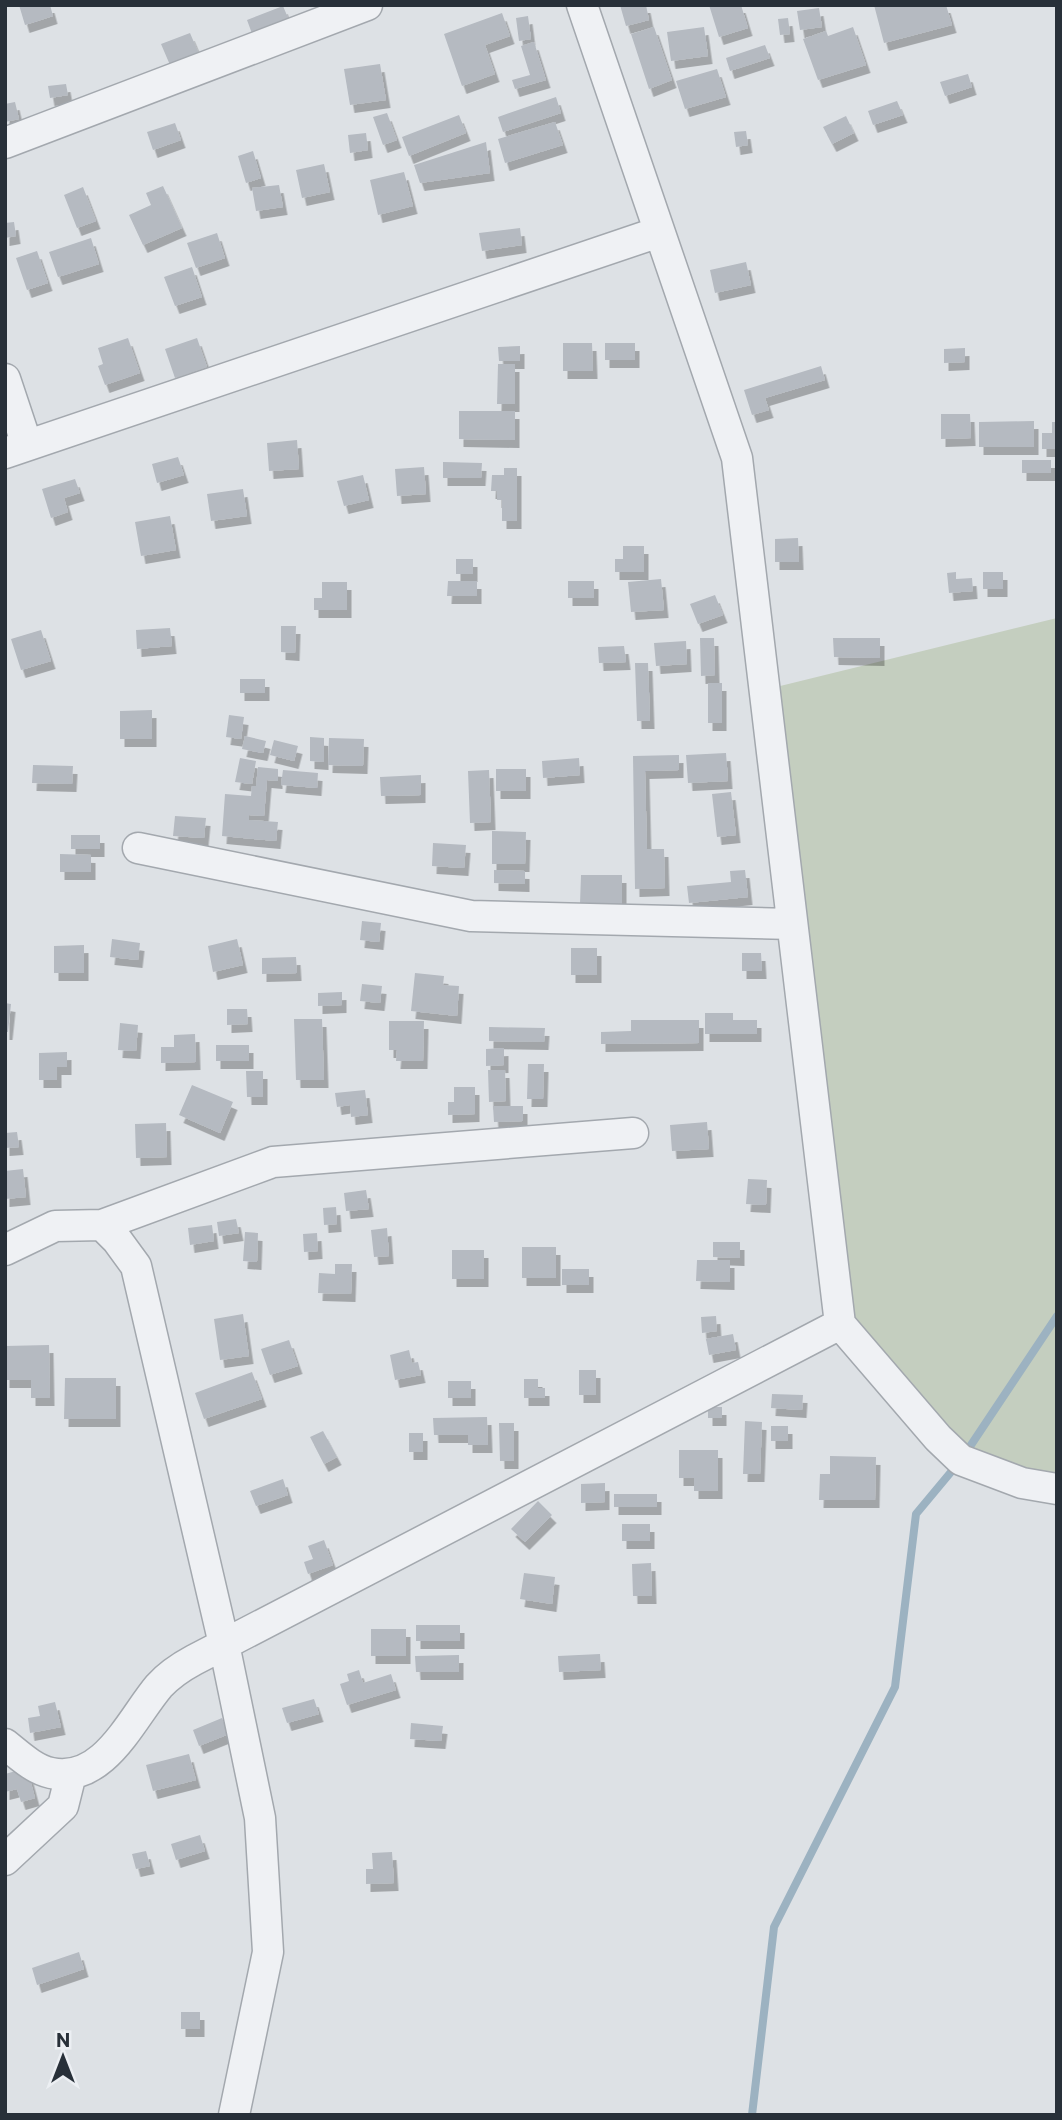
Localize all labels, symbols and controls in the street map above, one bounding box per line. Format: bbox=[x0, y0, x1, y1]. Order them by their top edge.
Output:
north arrow bbox=[28, 2022, 98, 2092]
text: N bbox=[56, 2028, 70, 2051]

